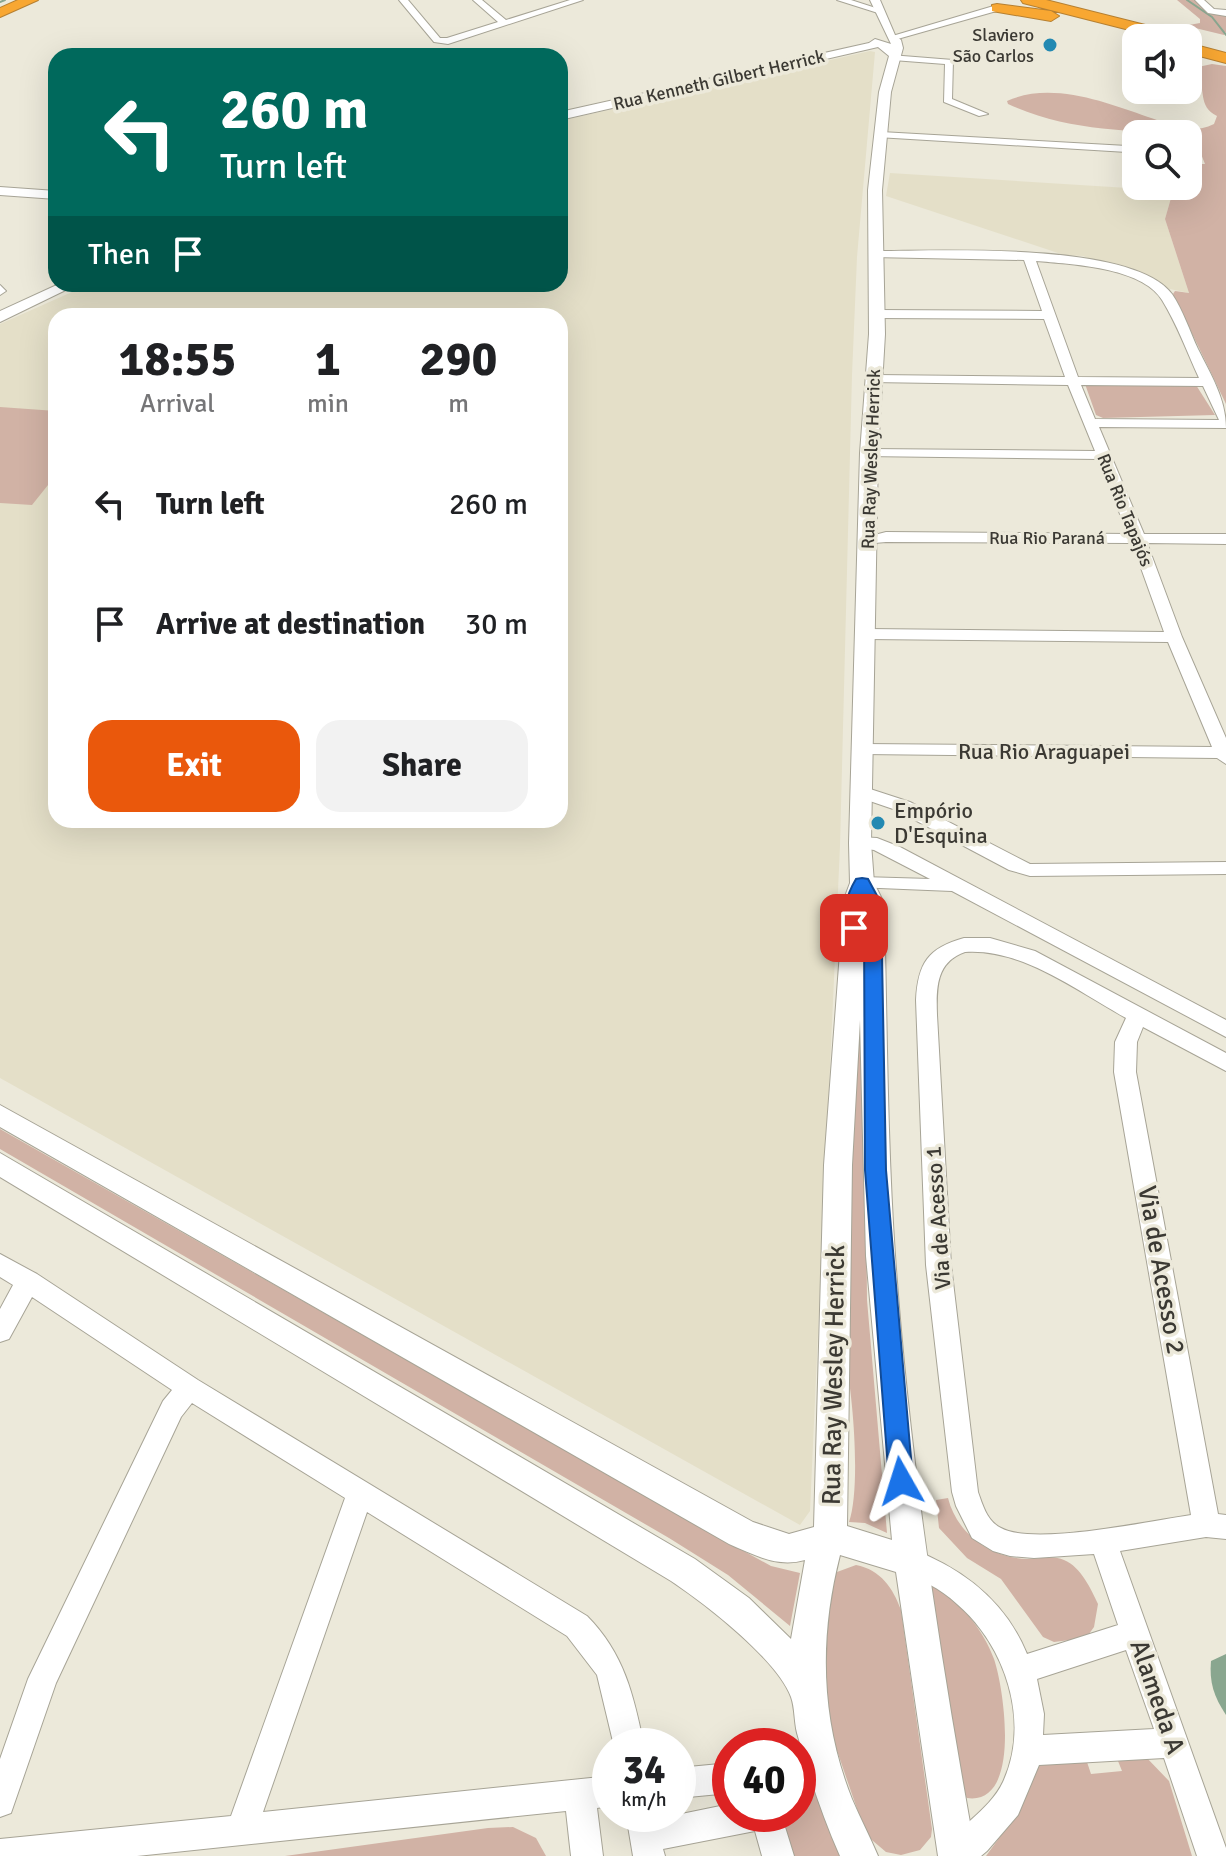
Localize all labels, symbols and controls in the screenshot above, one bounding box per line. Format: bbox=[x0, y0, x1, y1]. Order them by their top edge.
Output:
place label: Slaviero São Carlos bbox=[953, 24, 1034, 67]
map controls bbox=[1122, 24, 1202, 200]
button: sound bbox=[1122, 24, 1202, 104]
marker: Slaviero São Carlos bbox=[1041, 36, 1059, 54]
street label: Rua Kenneth Gilbert Herrick bbox=[611, 45, 827, 115]
text: 260 m bbox=[220, 75, 368, 144]
icon: left bbox=[88, 80, 192, 184]
button: search bbox=[1122, 120, 1202, 200]
text: Turn left bbox=[220, 144, 347, 189]
icon: arrive bbox=[166, 232, 210, 276]
text: Then bbox=[88, 236, 150, 273]
text: 18:55 bbox=[119, 330, 236, 389]
text: 1 bbox=[315, 330, 341, 389]
text: 290 bbox=[420, 330, 497, 389]
street label: Rua Ray Wesley Herrick bbox=[857, 369, 885, 549]
text: Arrival bbox=[140, 388, 215, 420]
text: min bbox=[307, 388, 349, 420]
text: m bbox=[448, 388, 469, 420]
street label: Rua Rio Tapajós bbox=[1092, 450, 1158, 570]
icon: left bbox=[88, 482, 132, 526]
text: Turn left bbox=[156, 486, 265, 523]
text: 260 m bbox=[449, 486, 528, 523]
street label: Rua Rio Paraná bbox=[989, 527, 1105, 549]
icon: arrive bbox=[88, 602, 132, 646]
text: Arrive at destination bbox=[156, 606, 425, 643]
text: 30 m bbox=[465, 606, 528, 643]
button: Exit bbox=[88, 720, 300, 812]
button: Share bbox=[316, 720, 528, 812]
street label: Rua Rio Araguapei bbox=[958, 738, 1130, 765]
place label: Empório D'Esquina bbox=[894, 797, 988, 849]
marker: Empório D'Esquina bbox=[869, 814, 887, 832]
pin bbox=[820, 894, 888, 962]
icon: arrive bbox=[832, 906, 876, 950]
street label: Via de Acesso 1 bbox=[920, 1145, 956, 1291]
street label: Via de Acesso 2 bbox=[1130, 1183, 1192, 1357]
street label: Rua Ray Wesley Herrick bbox=[816, 1245, 852, 1505]
position arrow bbox=[859, 1439, 943, 1523]
street label: Alameda A bbox=[1123, 1636, 1192, 1758]
speed limit sign: 40 bbox=[712, 1728, 816, 1832]
text: 34 bbox=[622, 1745, 666, 1795]
text: km/h bbox=[621, 1787, 667, 1812]

